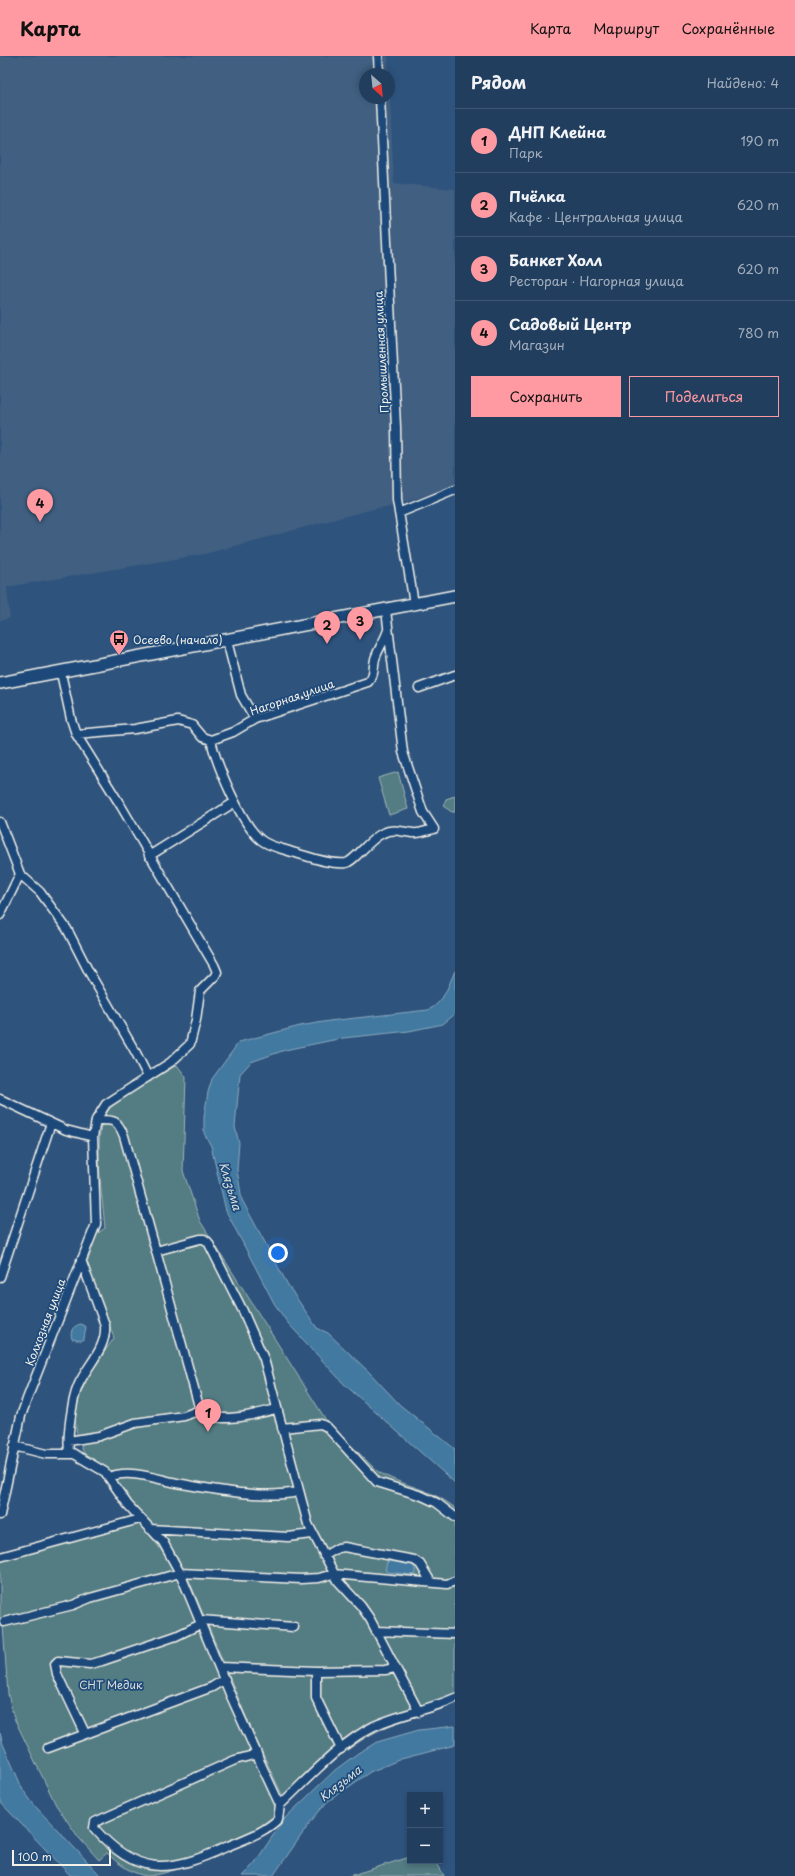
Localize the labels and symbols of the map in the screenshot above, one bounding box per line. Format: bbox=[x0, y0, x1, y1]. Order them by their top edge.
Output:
north arrow bbox=[359, 68, 395, 104]
street label: Промышленная улица bbox=[369, 291, 393, 413]
pin: 4 bbox=[27, 489, 53, 522]
pin: 3 bbox=[347, 607, 373, 640]
pin: 2 bbox=[314, 611, 340, 644]
bus stop icon: Осеево (начало) bbox=[108, 628, 130, 656]
place label: Осеево (начало) bbox=[133, 631, 223, 648]
street label: Нагорная улица bbox=[248, 675, 336, 719]
water label: Клязьма bbox=[215, 1160, 247, 1213]
your location bbox=[268, 1243, 288, 1263]
street label: Колхозная улица bbox=[20, 1276, 70, 1368]
pin: 1 bbox=[195, 1399, 221, 1432]
park label: СНТ Медик bbox=[79, 1676, 143, 1693]
water label: Клязьма bbox=[315, 1760, 366, 1805]
scale bar bbox=[12, 1848, 111, 1867]

